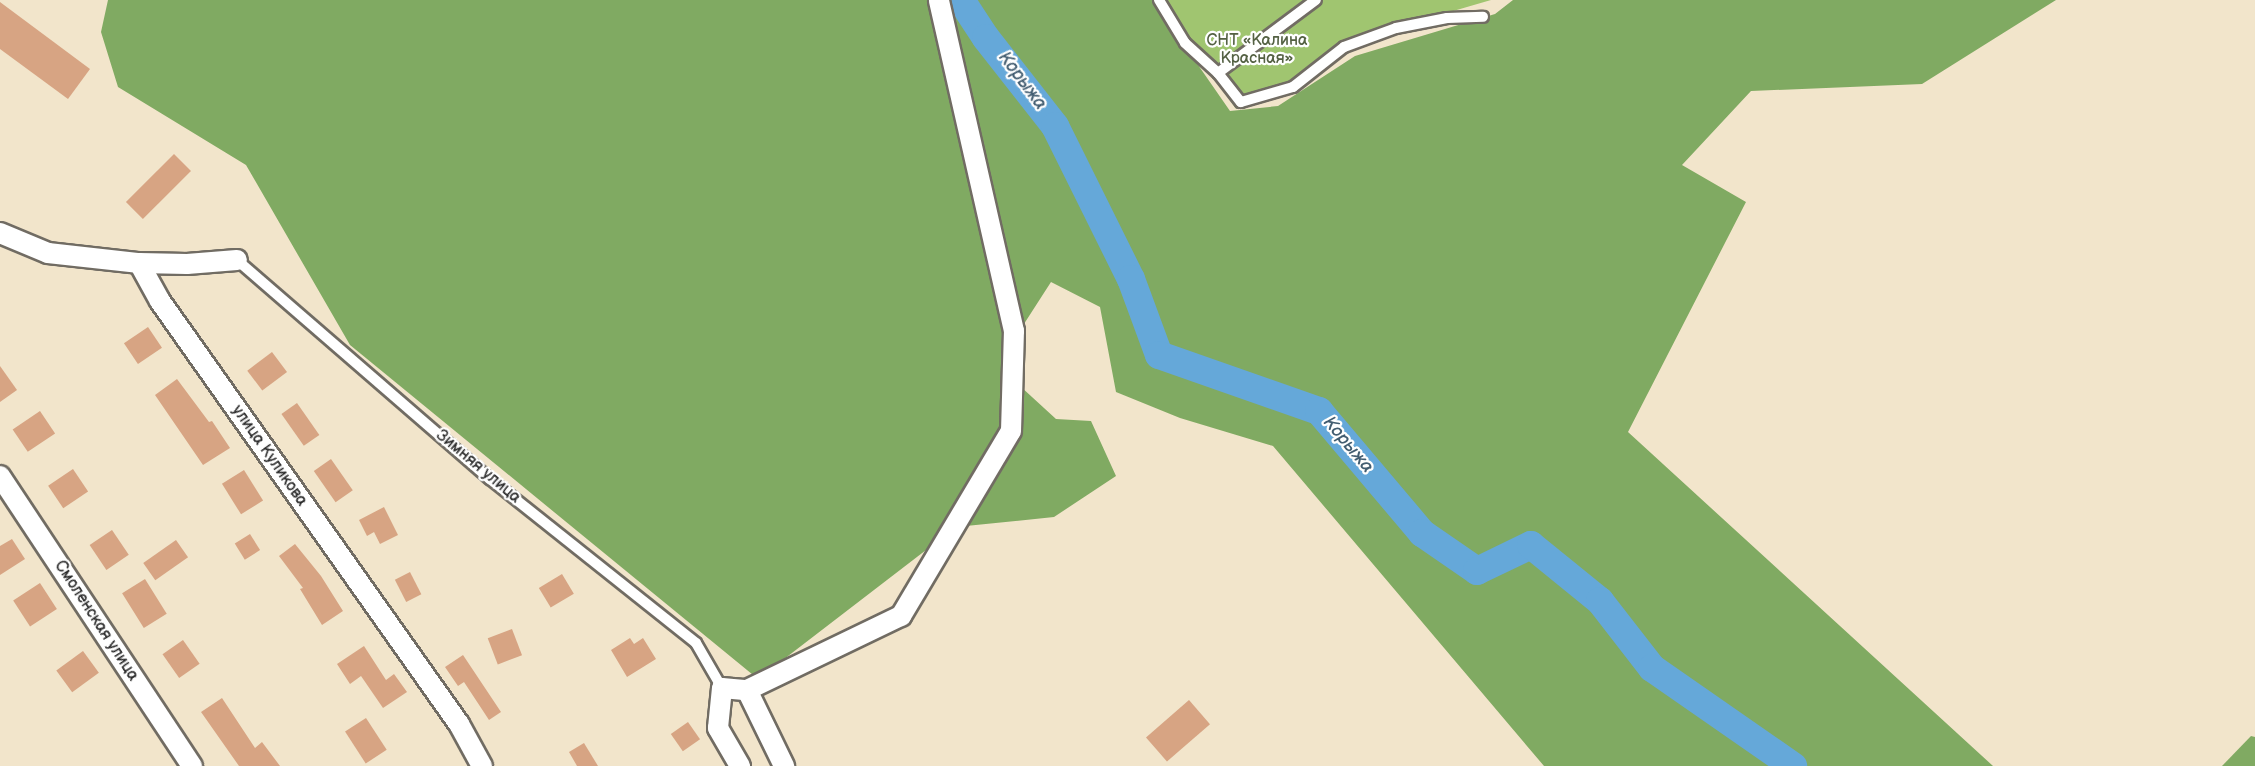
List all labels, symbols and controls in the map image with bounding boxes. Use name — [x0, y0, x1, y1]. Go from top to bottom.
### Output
park label: СНТ «Калина Красная» — [1206, 31, 1308, 69]
water label: Корыжа — [993, 48, 1051, 114]
street label: улица Куликова — [227, 402, 311, 510]
water label: Корыжа — [1318, 412, 1378, 478]
street label: Зимняя улица — [432, 426, 524, 508]
street label: Смоленская улица — [50, 557, 142, 685]

